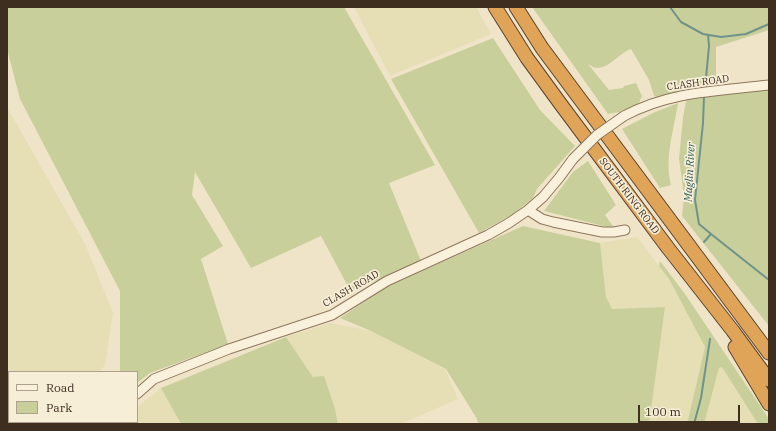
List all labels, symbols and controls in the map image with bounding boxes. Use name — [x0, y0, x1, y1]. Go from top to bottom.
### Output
street label: CLASH ROAD — [666, 73, 730, 93]
water label: Maglin River — [682, 142, 698, 202]
street label: SOUTH RING ROAD — [597, 156, 661, 236]
street label: CLASH ROAD — [321, 268, 381, 310]
legend — [8, 371, 138, 423]
text: Road — [46, 380, 75, 395]
scale bar — [640, 397, 742, 423]
text: Park — [46, 400, 72, 415]
text: 100 m — [645, 404, 681, 419]

